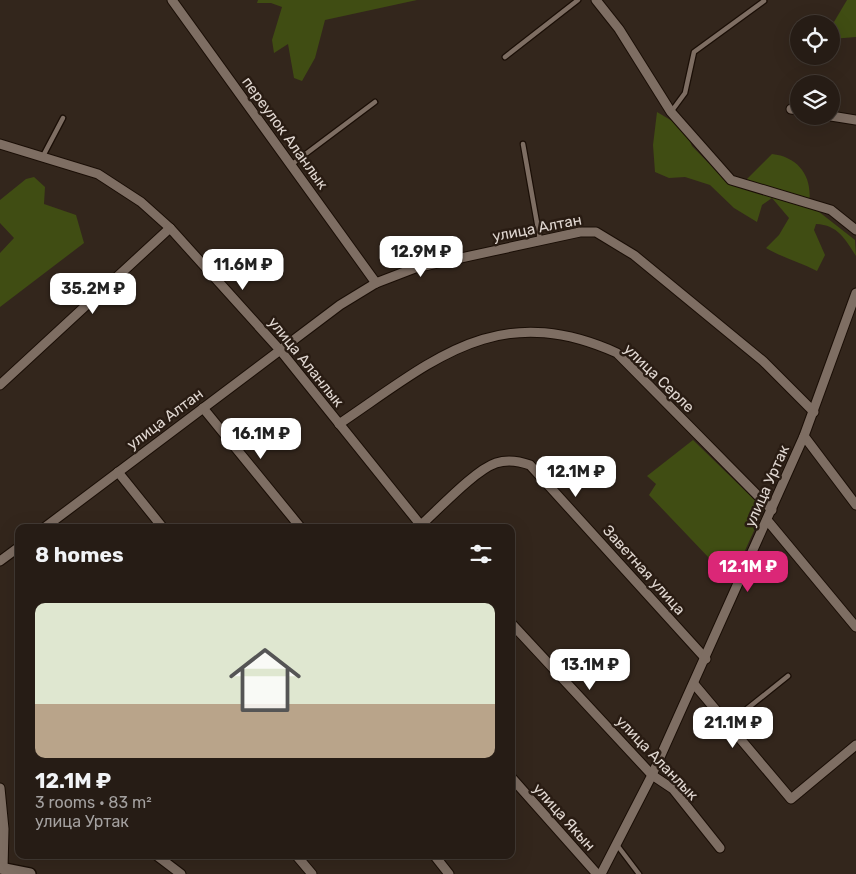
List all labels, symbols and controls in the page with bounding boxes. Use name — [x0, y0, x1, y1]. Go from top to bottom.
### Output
map controls — [790, 15, 840, 125]
button: locate — [790, 15, 840, 65]
street label: переулок Аланлык — [238, 73, 332, 193]
button: layers — [790, 75, 840, 125]
street label: улица Алтан — [491, 211, 583, 245]
pin: 12.9M ₽ — [375, 236, 467, 278]
text: 12.9M ₽ — [391, 242, 451, 261]
pin: 11.6M ₽ — [197, 248, 289, 291]
text: 11.6M ₽ — [214, 255, 272, 274]
pin: 35.2M ₽ — [47, 272, 139, 315]
text: 35.2M ₽ — [61, 279, 125, 298]
street label: улица Аланлык — [264, 313, 348, 411]
street label: улица Серле — [620, 340, 698, 416]
street label: улица Алтан — [123, 385, 207, 453]
pin: 16.1M ₽ — [215, 418, 307, 460]
text: 16.1M ₽ — [232, 424, 290, 443]
street label: улица Уртак — [741, 442, 793, 530]
pin: 12.1M ₽ — [530, 456, 622, 498]
text: 12.1M ₽ — [547, 462, 605, 481]
street label: Заветная улица — [599, 521, 689, 619]
icon: filters — [467, 540, 495, 568]
text: 8 homes — [35, 542, 124, 567]
pin: 12.1M ₽ — [702, 550, 794, 593]
text: 12.1M ₽ — [719, 557, 777, 576]
icon: home — [220, 635, 310, 725]
pin: 13.1M ₽ — [544, 648, 636, 691]
text: 13.1M ₽ — [561, 655, 619, 674]
pin: 21.1M ₽ — [687, 706, 779, 749]
street label: улица Аланлык — [612, 712, 702, 804]
text: 21.1M ₽ — [704, 713, 762, 732]
text: 12.1M ₽ — [35, 768, 111, 793]
street label: улица Якын — [529, 780, 599, 854]
text: 3 rooms · 83 m² — [35, 793, 152, 812]
text: улица Уртак — [35, 812, 129, 831]

